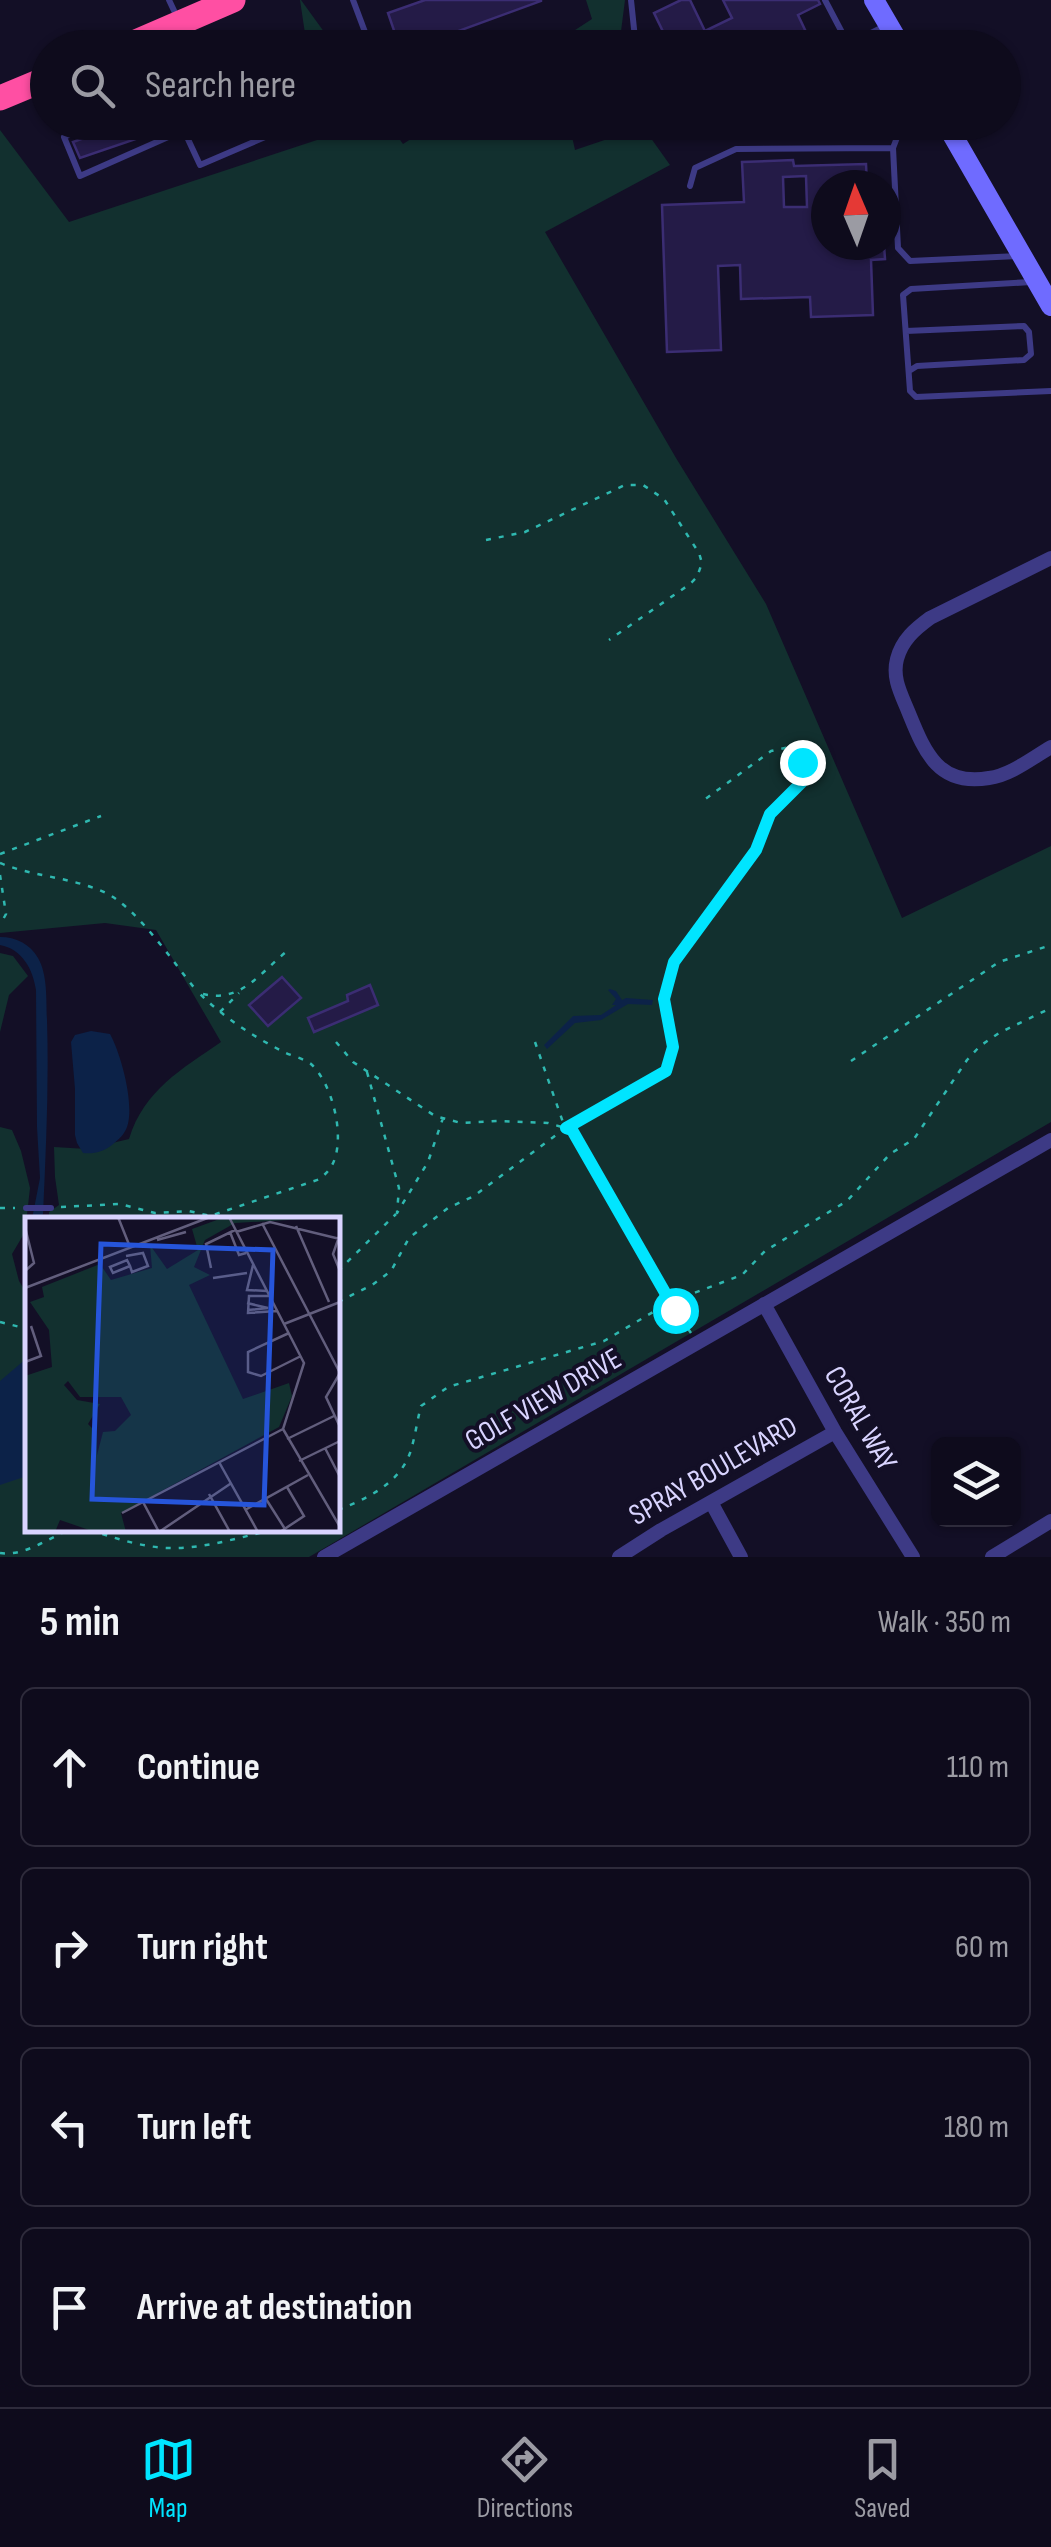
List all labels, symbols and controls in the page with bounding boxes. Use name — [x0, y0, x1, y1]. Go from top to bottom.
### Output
search box — [30, 30, 1021, 140]
icon: search — [65, 58, 120, 113]
text: Search here — [145, 63, 296, 108]
north arrow — [811, 170, 901, 260]
route end — [780, 740, 826, 786]
inset map — [25, 1217, 340, 1532]
route start — [653, 1288, 699, 1334]
street label: GOLF VIEW DRIVE — [459, 1341, 628, 1459]
street label: CORAL WAY — [816, 1360, 905, 1477]
street label: SPRAY BOULEVARD — [623, 1408, 804, 1534]
map controls — [931, 1437, 1021, 1527]
button: layers — [931, 1437, 1021, 1527]
text: 5 min — [40, 1597, 120, 1648]
text: Walk · 350 m — [878, 1603, 1011, 1642]
icon: ahead — [42, 1740, 97, 1795]
text: Continue — [137, 1745, 260, 1790]
text: 110 m — [947, 1748, 1009, 1787]
icon: right — [42, 1920, 97, 1975]
text: Turn right — [137, 1925, 268, 1970]
text: 60 m — [955, 1928, 1009, 1967]
icon: left — [42, 2100, 97, 2155]
text: Turn left — [137, 2105, 251, 2150]
text: 180 m — [944, 2108, 1009, 2147]
icon: arrive — [42, 2280, 97, 2335]
text: Arrive at destination — [137, 2285, 412, 2330]
tab: Map — [141, 2432, 196, 2525]
tab: Directions — [477, 2432, 573, 2525]
tab: Saved — [854, 2432, 910, 2525]

